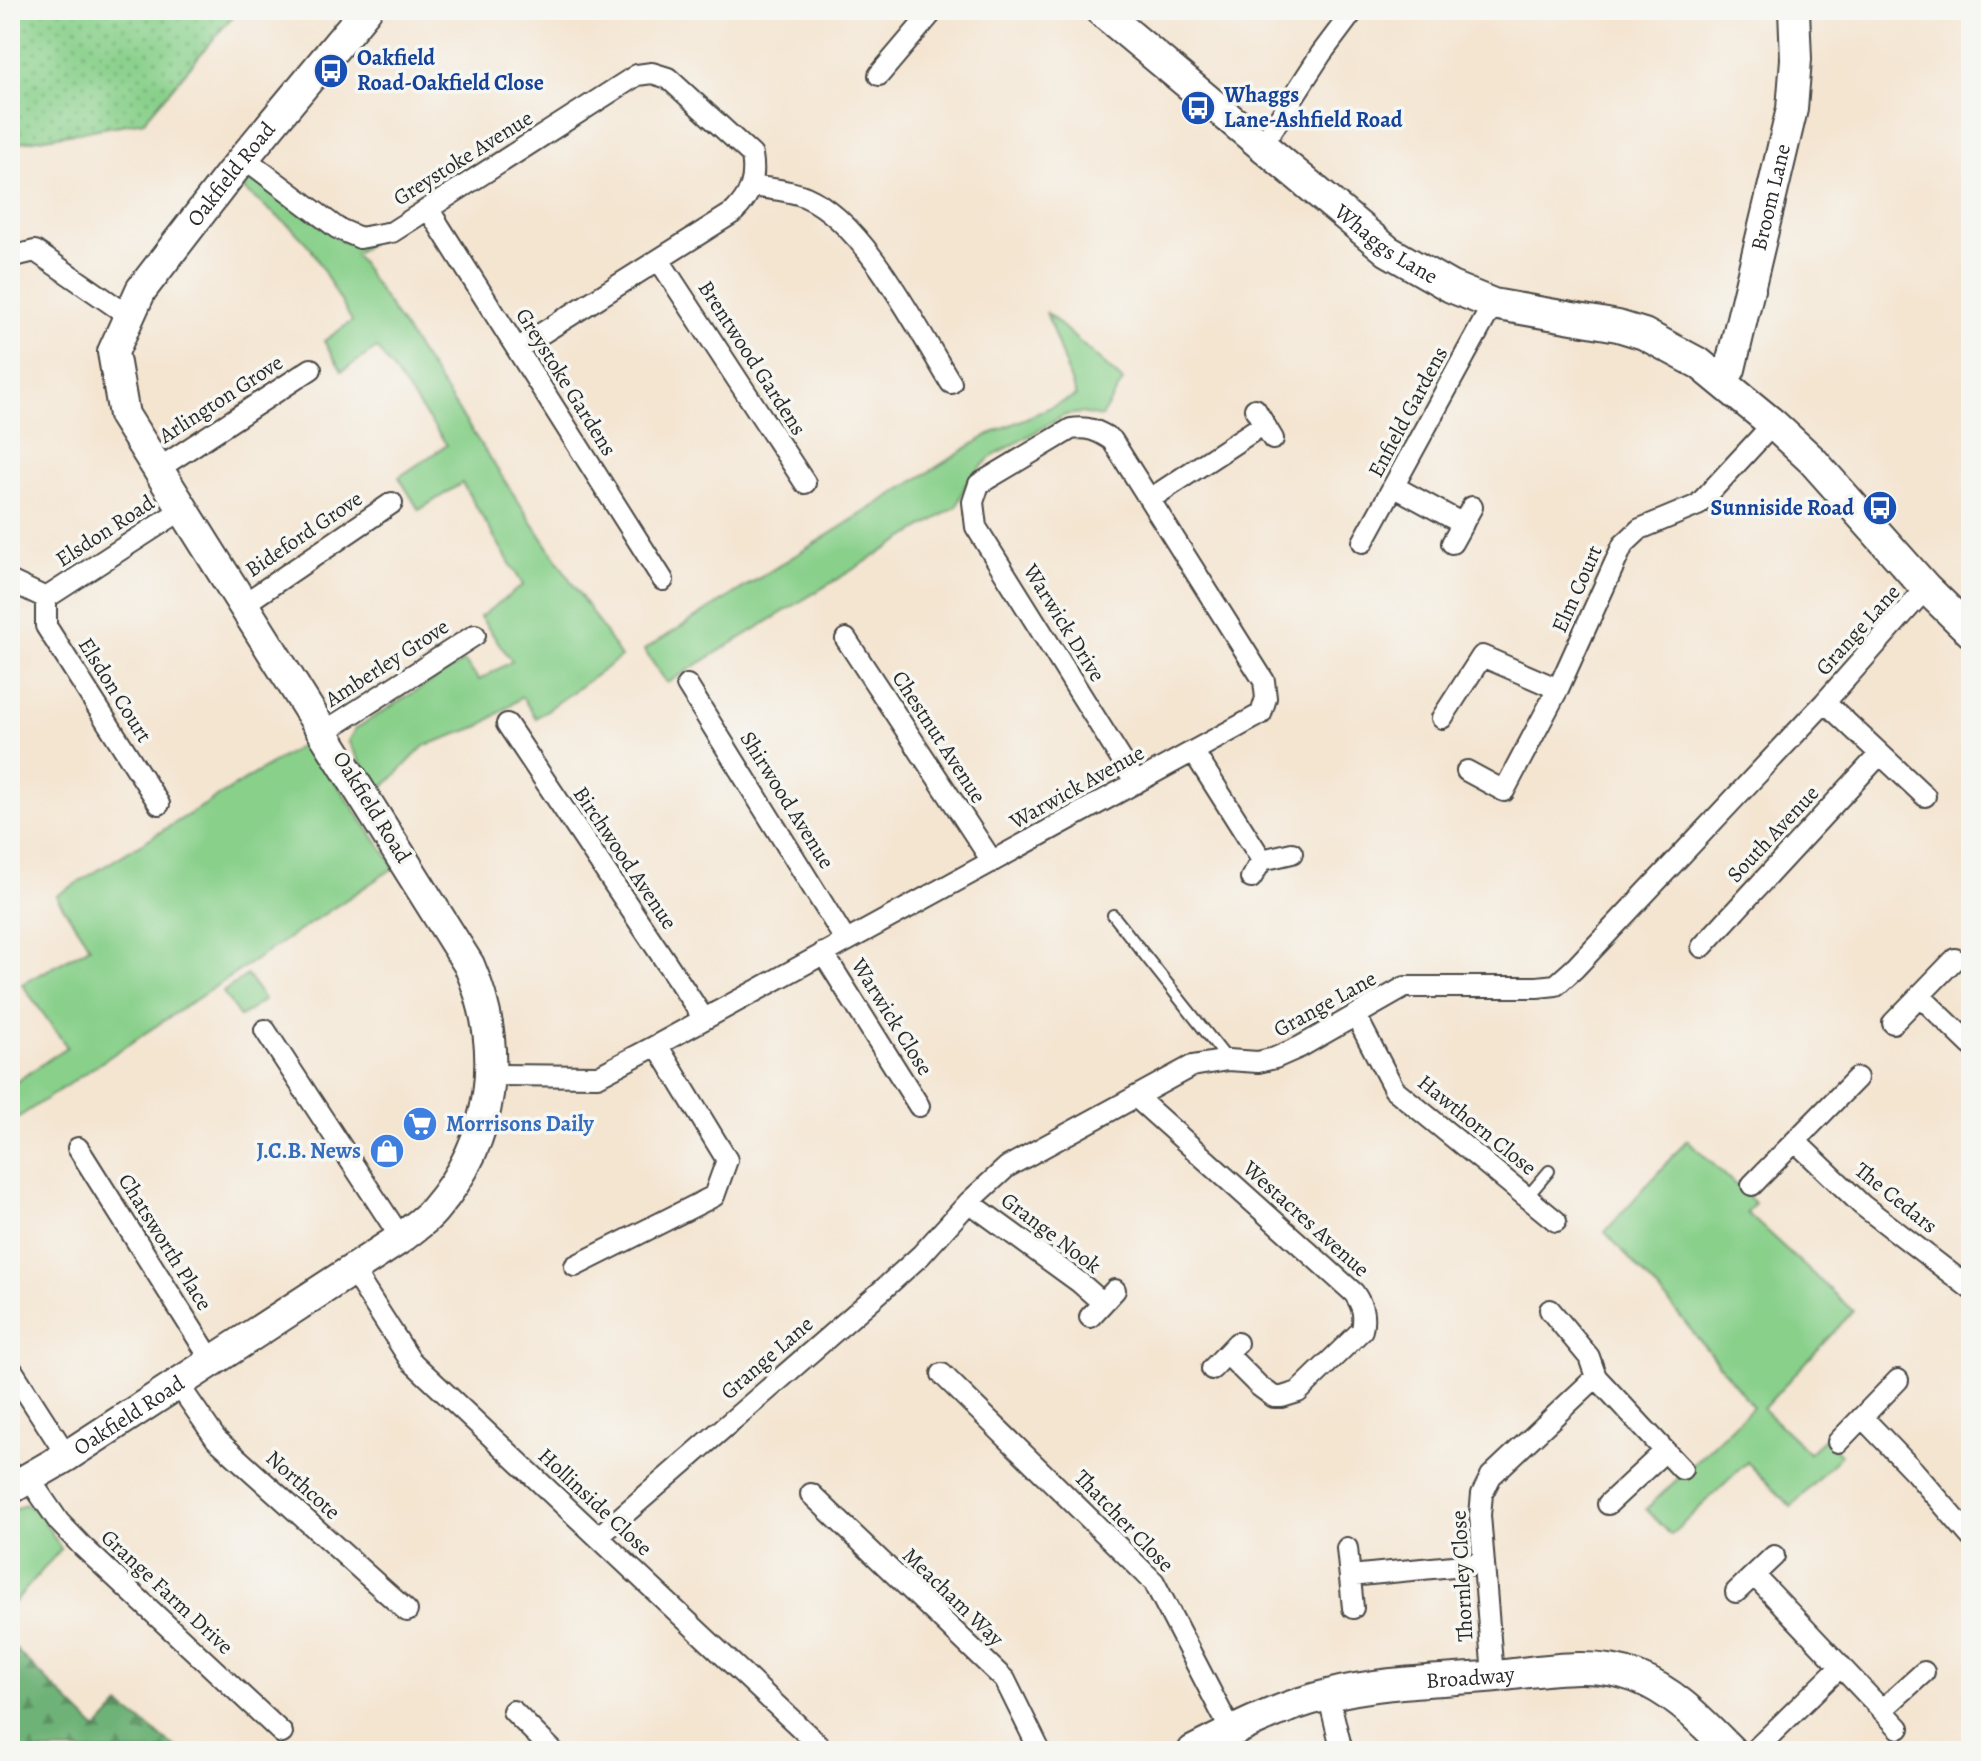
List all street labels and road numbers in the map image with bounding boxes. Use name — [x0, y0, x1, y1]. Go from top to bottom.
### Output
street label: Greystoke Avenue — [387, 103, 539, 213]
street label: Oakfield Road — [180, 115, 283, 233]
street label: Broom Lane — [1744, 141, 1798, 254]
street label: Whaggs Lane — [1327, 196, 1443, 291]
street label: Brentwood Gardens — [691, 275, 813, 441]
street label: Greystoke Gardens — [508, 302, 624, 462]
street label: Enfield Gardens — [1361, 341, 1455, 483]
street label: Arlington Grove — [152, 348, 289, 451]
street label: Bideford Grove — [240, 484, 368, 584]
street label: Elsdon Road — [50, 488, 160, 574]
street label: Elm Court — [1544, 540, 1610, 638]
street label: Warwick Drive — [1015, 558, 1112, 688]
street label: Grange Lane — [1809, 578, 1907, 682]
street label: Amberley Grove — [318, 612, 455, 715]
street label: Elsdon Court — [71, 632, 159, 748]
street label: Chestnut Avenue — [885, 665, 993, 809]
street label: Shirwood Avenue — [733, 726, 841, 874]
street label: Warwick Avenue — [1003, 738, 1150, 837]
street label: Oakfield Road — [326, 745, 418, 869]
street label: South Avenue — [1720, 779, 1826, 889]
street label: Birchwood Avenue — [566, 780, 684, 936]
street label: Warwick Close — [844, 952, 940, 1081]
street label: Grange Lane — [1268, 963, 1382, 1045]
street label: Hawthorn Close — [1411, 1068, 1543, 1182]
street label: Westacres Avenue — [1235, 1153, 1376, 1284]
street label: The Cedars — [1848, 1155, 1944, 1241]
street label: Chatsworth Place — [111, 1168, 219, 1316]
street label: Grange Nook — [995, 1185, 1107, 1281]
street label: Grange Lane — [714, 1310, 820, 1406]
street label: Oakfield Road — [68, 1368, 190, 1463]
street label: Hollinside Close — [531, 1441, 659, 1563]
street label: Northcote — [259, 1443, 347, 1527]
street label: Thatcher Close — [1067, 1463, 1181, 1579]
street label: Thornley Close — [1444, 1510, 1480, 1642]
street label: Grange Farm Drive — [94, 1523, 240, 1661]
street label: Meacham Way — [896, 1541, 1011, 1653]
street label: Broadway — [1425, 1659, 1516, 1696]

